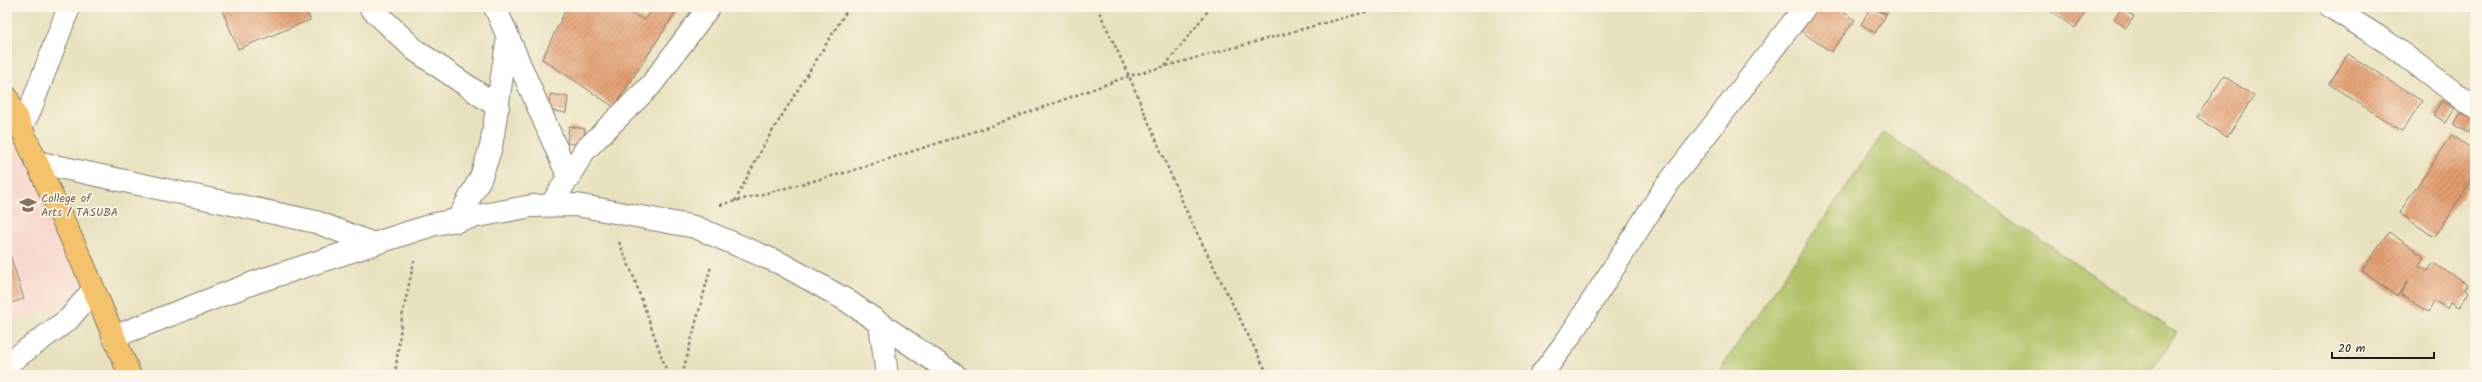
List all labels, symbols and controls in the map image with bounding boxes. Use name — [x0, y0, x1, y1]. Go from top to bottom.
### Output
place label: College of Arts / TASUBA — [41, 189, 118, 222]
school or university icon: College of Arts / TASUBA — [18, 195, 38, 215]
scale bar — [2332, 334, 2434, 360]
text: 20 m — [2338, 339, 2366, 358]

